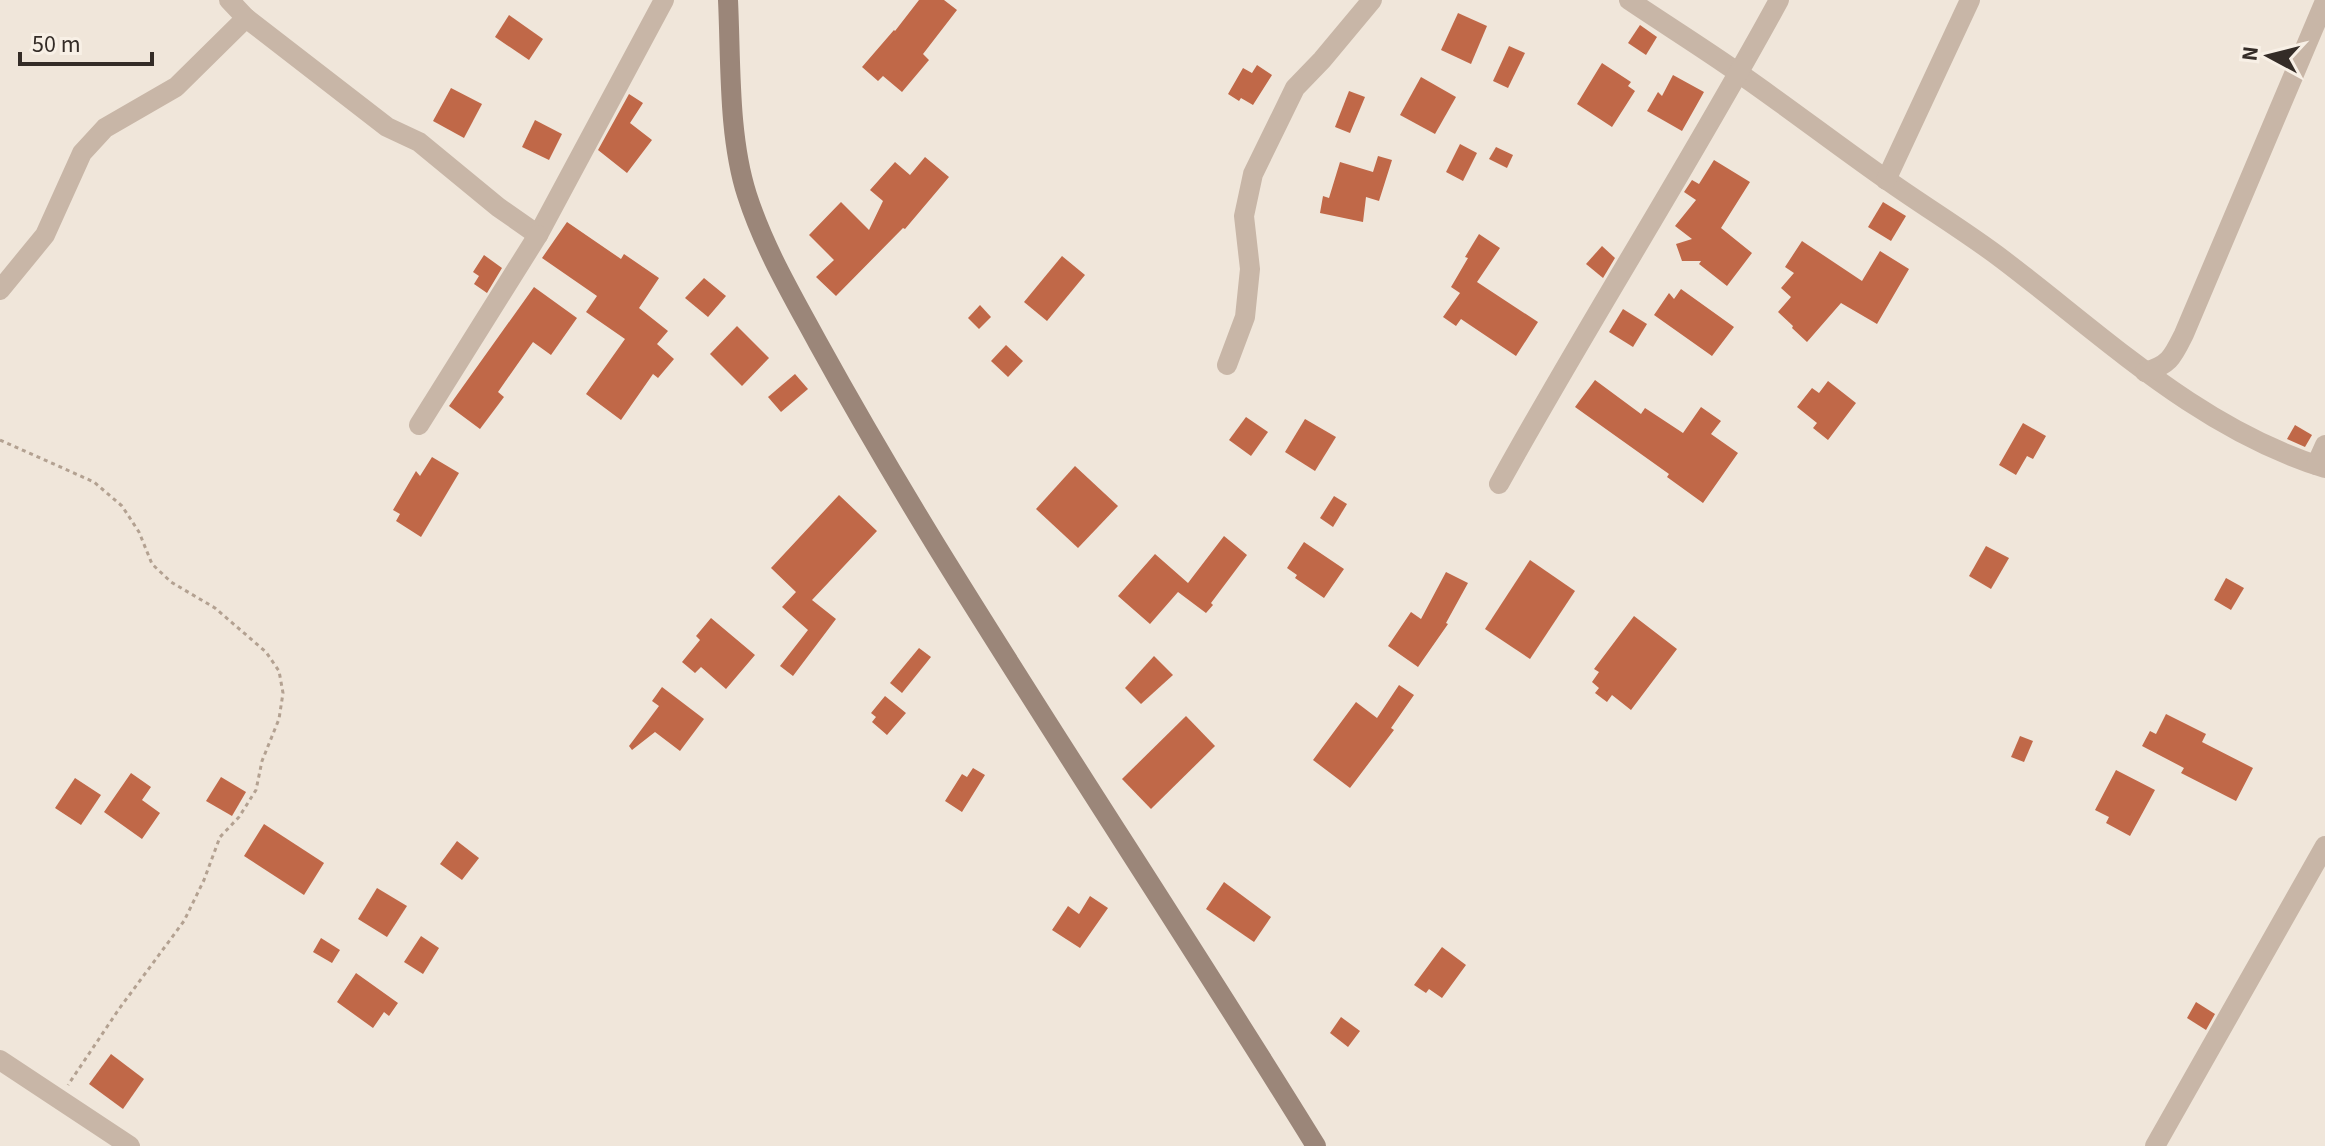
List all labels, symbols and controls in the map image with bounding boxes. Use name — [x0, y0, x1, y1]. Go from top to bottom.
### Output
scale bar — [20, 16, 152, 66]
north arrow — [2229, 16, 2309, 96]
text: 50 m — [32, 27, 81, 62]
text: N — [2233, 44, 2267, 63]

